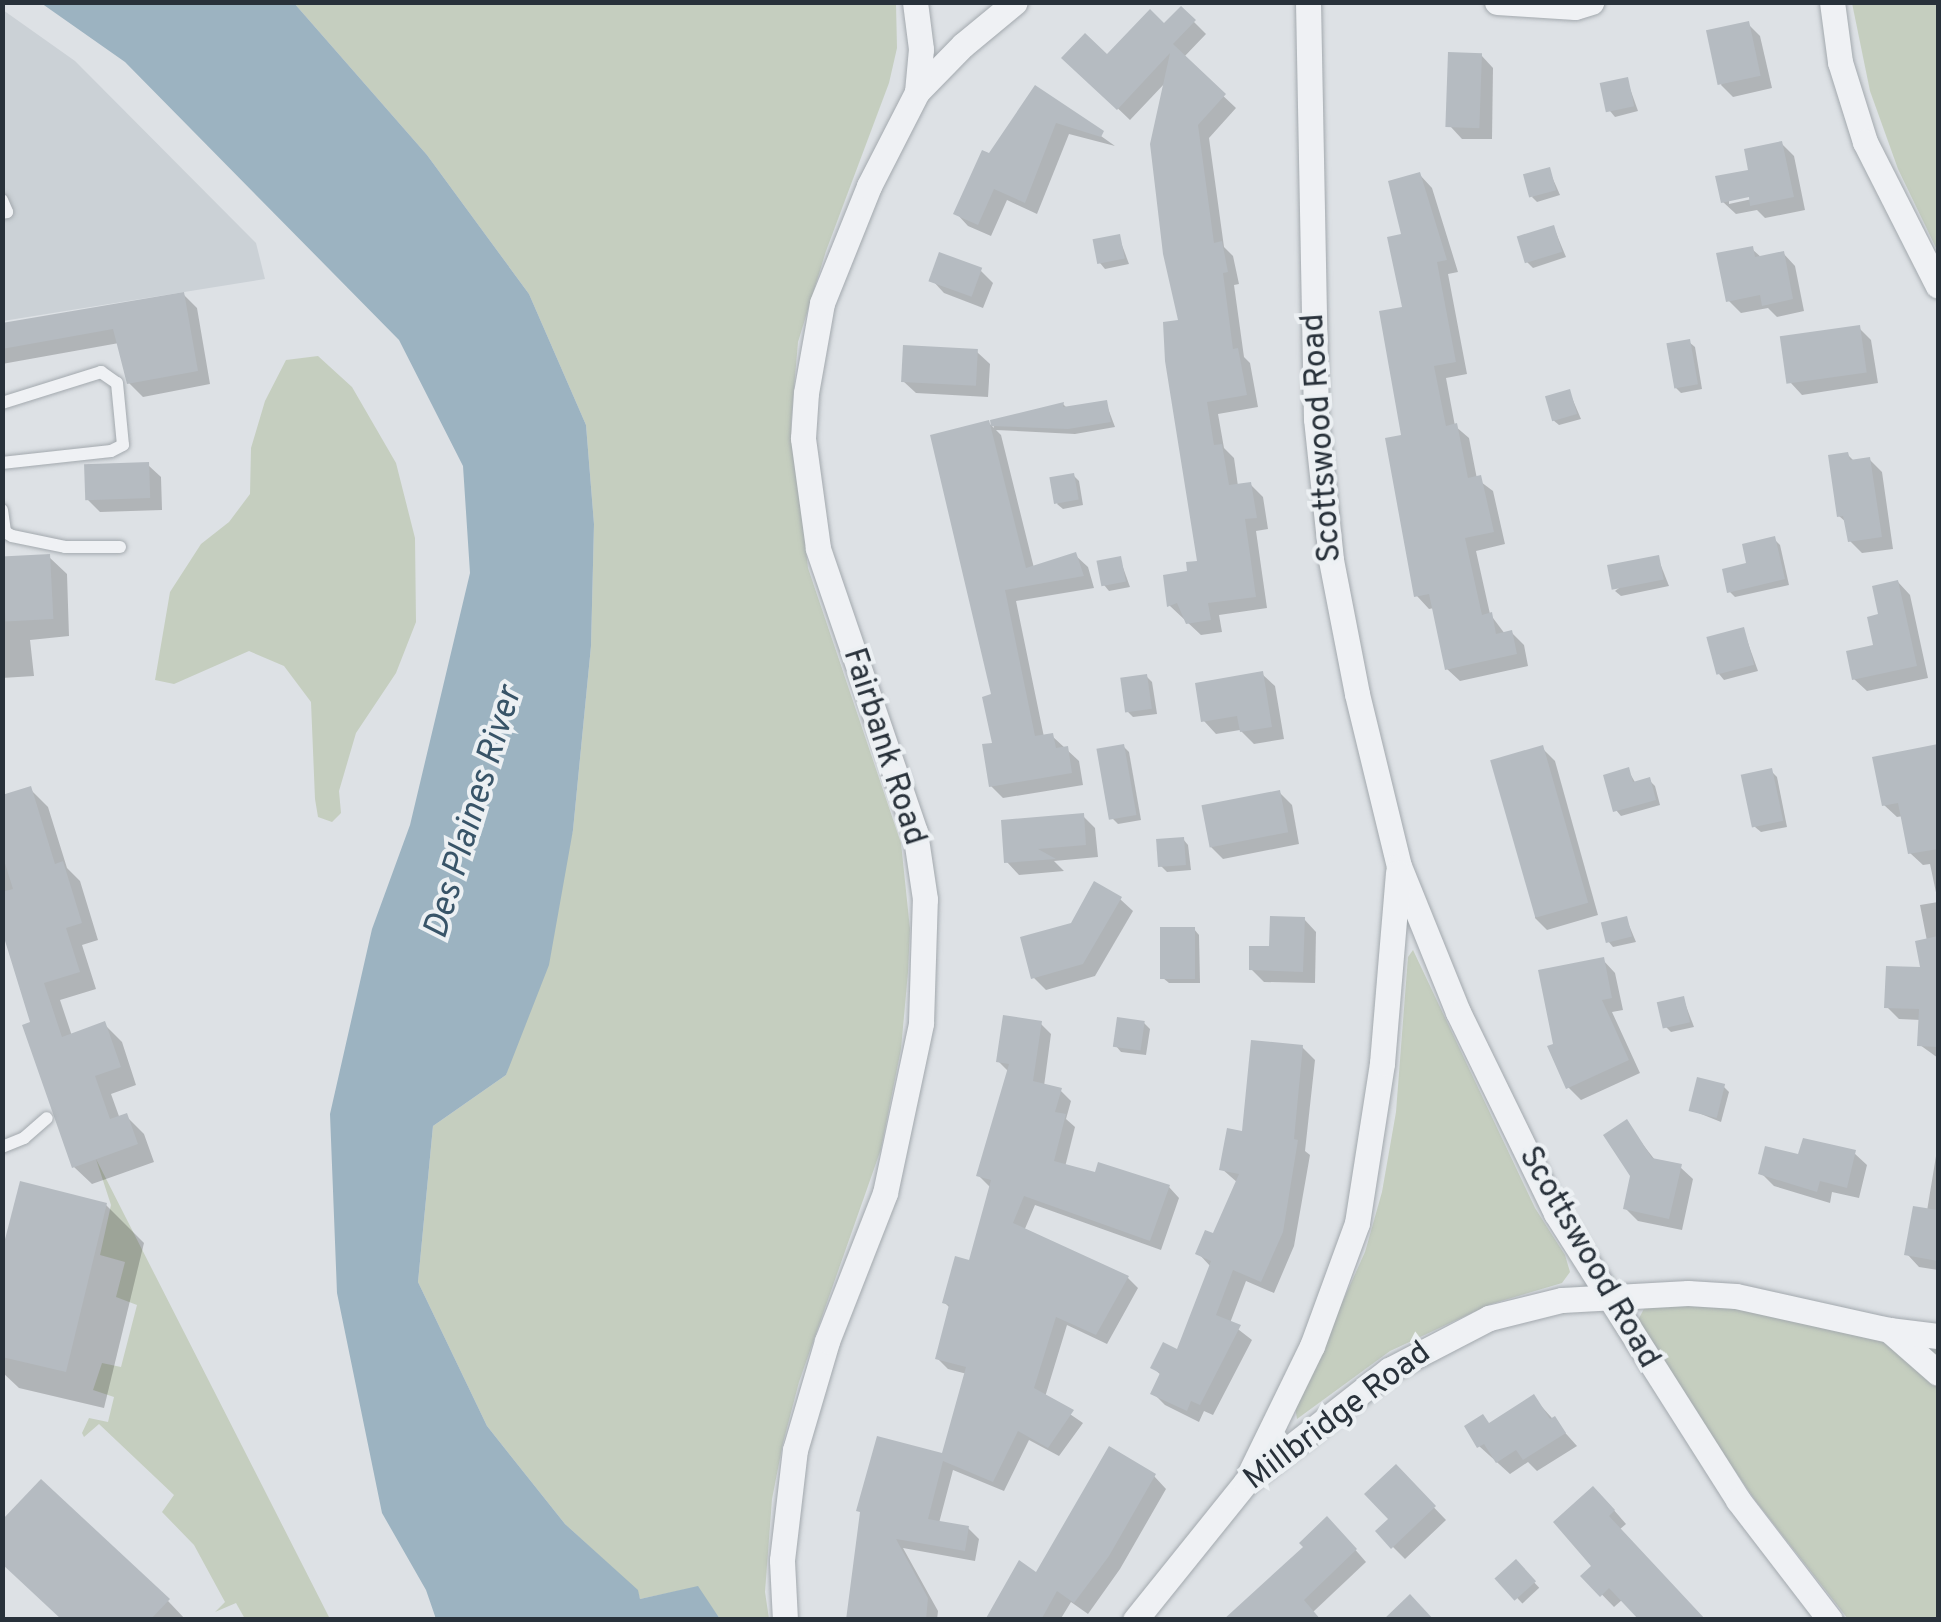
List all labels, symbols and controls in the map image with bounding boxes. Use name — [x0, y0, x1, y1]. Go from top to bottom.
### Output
street label: Scottswood Road — [1295, 312, 1351, 564]
street label: Fairbank Road — [833, 644, 933, 850]
water label: Des Plaines River — [416, 682, 532, 944]
street label: Scottswood Road — [1509, 1140, 1667, 1376]
street label: Millbridge Road — [1237, 1334, 1439, 1500]

